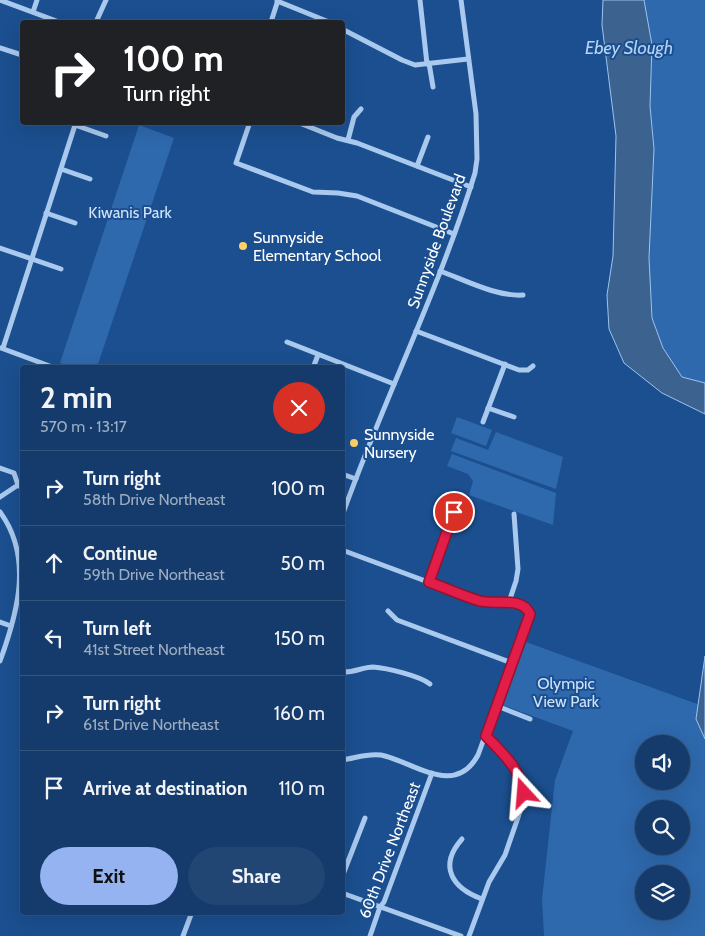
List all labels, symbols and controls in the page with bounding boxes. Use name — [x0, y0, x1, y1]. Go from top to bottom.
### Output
text: 100 m — [123, 37, 224, 80]
water label: Ebey Slough — [585, 37, 673, 59]
icon: right — [40, 40, 105, 105]
text: Turn right — [123, 80, 210, 107]
street label: Sunnyside Boulevard — [403, 171, 470, 311]
park label: Kiwanis Park — [88, 203, 173, 222]
place label: Sunnyside Elementary School — [253, 228, 381, 265]
marker: Sunnyside Elementary School — [237, 240, 249, 252]
text: 2 min — [40, 379, 112, 416]
button: close — [273, 382, 325, 434]
text: 570 m · 13:17 — [40, 417, 127, 436]
place label: Sunnyside Nursery — [364, 425, 434, 462]
marker: Sunnyside Nursery — [348, 437, 360, 449]
text: Turn right — [83, 467, 161, 490]
icon: right — [40, 474, 68, 502]
text: 100 m — [271, 477, 325, 500]
text: 58th Drive Northeast — [83, 490, 225, 509]
pin — [433, 491, 475, 533]
icon: arrive — [440, 498, 468, 526]
text: Continue — [83, 542, 157, 565]
icon: ahead — [40, 549, 68, 577]
text: 50 m — [281, 552, 325, 575]
text: 59th Drive Northeast — [83, 565, 225, 584]
text: Turn left — [83, 617, 151, 640]
icon: left — [40, 624, 68, 652]
text: 150 m — [274, 627, 325, 650]
text: 41st Street Northeast — [83, 640, 225, 659]
park label: Olympic View Park — [533, 674, 600, 711]
text: Turn right — [83, 692, 161, 715]
icon: right — [40, 699, 68, 727]
text: 160 m — [274, 702, 325, 725]
text: 61st Drive Northeast — [83, 715, 219, 734]
map controls — [635, 735, 690, 920]
button: sound — [635, 735, 690, 790]
position arrow — [497, 766, 549, 818]
icon: arrive — [40, 774, 68, 802]
text: Arrive at destination — [83, 777, 247, 800]
text: 110 m — [278, 777, 325, 800]
street label: 60th Drive Northeast — [355, 779, 424, 921]
button: search — [635, 800, 690, 855]
button: Exit — [40, 847, 178, 905]
button: Share — [188, 847, 325, 905]
button: layers — [635, 865, 690, 920]

